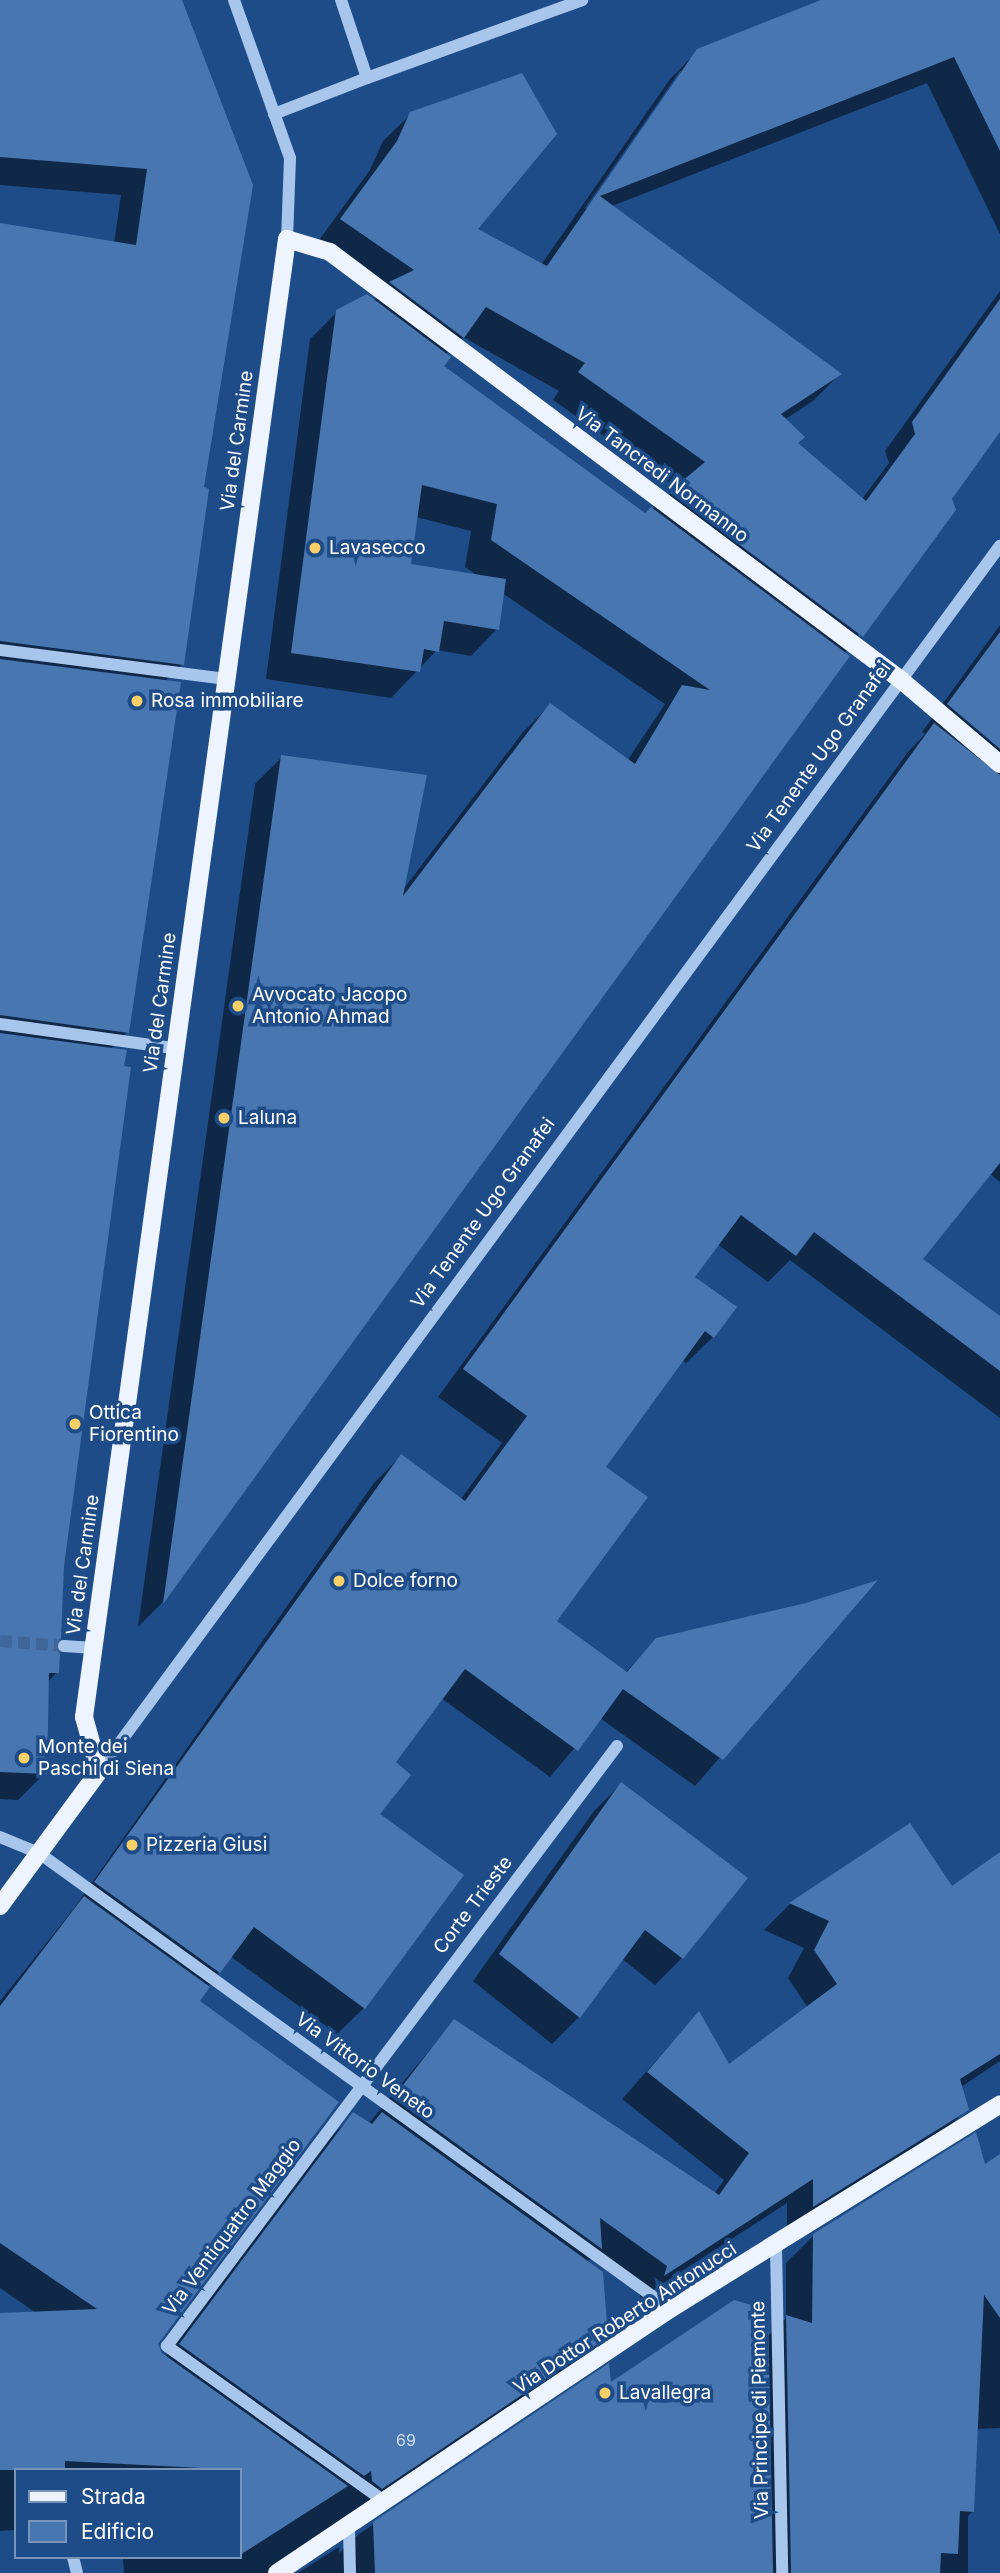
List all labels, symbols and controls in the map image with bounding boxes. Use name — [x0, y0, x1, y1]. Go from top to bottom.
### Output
street label: Via del Carmine — [216, 369, 258, 513]
street label: Via Tancredi Normanno — [571, 402, 753, 548]
place label: Lavasecco — [329, 537, 426, 559]
marker: Lavasecco — [307, 540, 323, 556]
street label: Via Tenente Ugo Granafei — [742, 657, 896, 857]
place label: Rosa immobiliare — [151, 690, 304, 712]
marker: Rosa immobiliare — [129, 693, 145, 709]
street label: Via del Carmine — [139, 931, 181, 1075]
place label: Avvocato Jacopo Antonio Ahmad — [252, 984, 407, 1028]
marker: Avvocato Jacopo Antonio Ahmad — [230, 998, 246, 1014]
place label: Laluna — [238, 1107, 297, 1129]
marker: Laluna — [216, 1110, 232, 1126]
street label: Via Tenente Ugo Granafei — [406, 1113, 560, 1313]
place label: Ottica Fiorentino — [89, 1402, 179, 1446]
marker: Ottica Fiorentino — [67, 1416, 83, 1432]
street label: Via del Carmine — [62, 1493, 104, 1637]
place label: Dolce forno — [353, 1570, 458, 1592]
marker: Dolce forno — [331, 1573, 347, 1589]
place label: Monte dei Paschi di Siena — [38, 1736, 174, 1780]
marker: Monte dei Paschi di Siena — [16, 1750, 32, 1766]
place label: Pizzeria Giusi — [146, 1834, 267, 1856]
marker: Pizzeria Giusi — [124, 1837, 140, 1853]
street label: Corte Trieste — [429, 1852, 517, 1958]
street label: Via Vittorio Veneto — [291, 2008, 439, 2124]
street label: Via Ventiquattro Maggio — [158, 2134, 306, 2320]
street label: Via Dottor Roberto Antonucci — [509, 2237, 741, 2399]
street label: Via Principe di Piemonte — [747, 2301, 773, 2519]
place label: Lavallegra — [619, 2382, 711, 2404]
marker: Lavallegra — [597, 2385, 613, 2401]
house number: 69 — [396, 2430, 416, 2450]
legend — [14, 2468, 242, 2559]
text: Strada — [81, 2484, 146, 2509]
text: Edificio — [81, 2519, 154, 2544]

